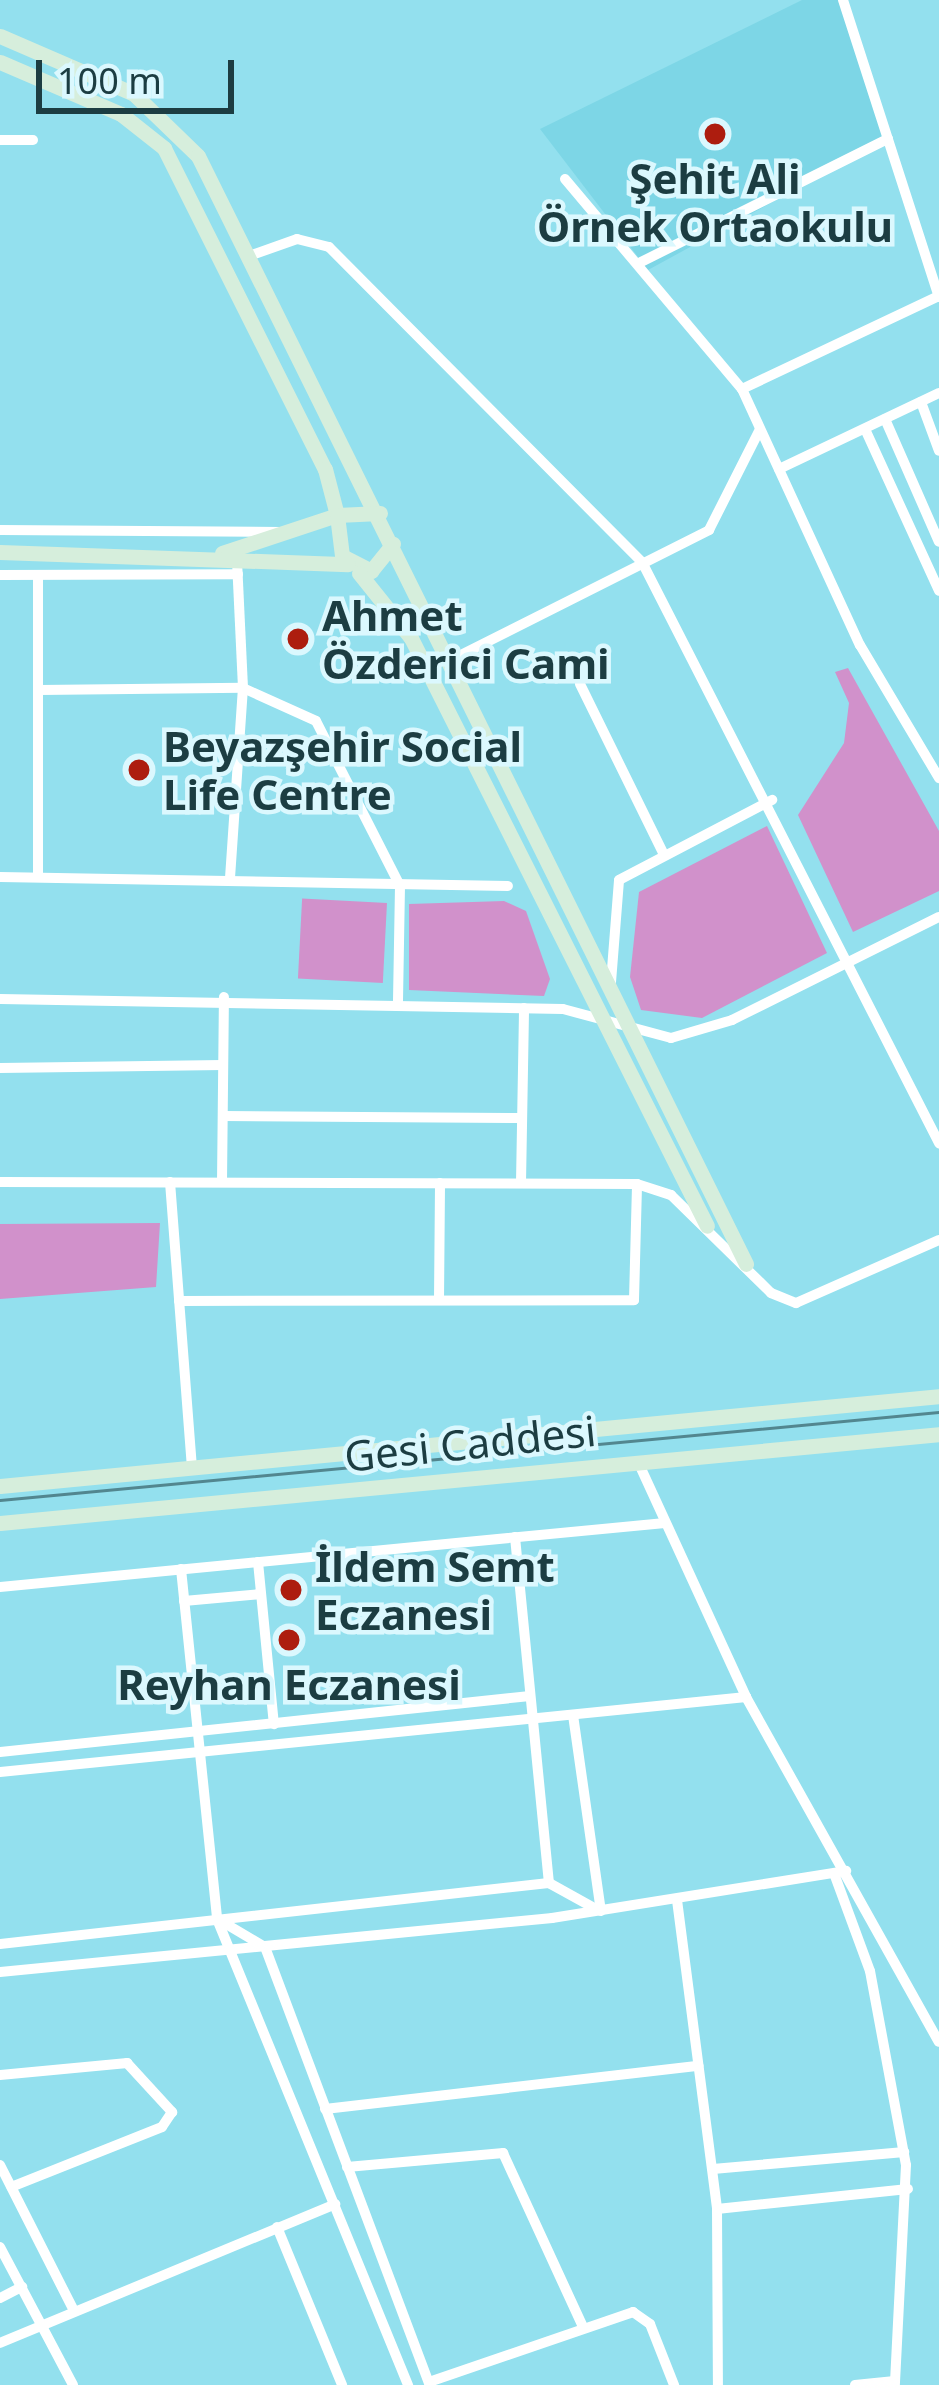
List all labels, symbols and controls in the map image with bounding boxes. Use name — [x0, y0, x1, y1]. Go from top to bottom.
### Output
scale bar — [42, 36, 240, 110]
text: 100 m — [57, 56, 162, 105]
marker: Şehit Ali Örnek Ortaokulu — [702, 121, 728, 147]
place label: Şehit Ali Örnek Ortaokulu — [537, 153, 893, 252]
place label: Ahmet Özderici Cami — [322, 590, 610, 688]
marker: Ahmet Özderici Cami — [285, 626, 311, 652]
place label: Beyazşehir Social Life Centre — [163, 721, 522, 819]
marker: Beyazşehir Social Life Centre — [126, 757, 152, 783]
street label: Gesi Caddesi — [342, 1405, 598, 1481]
place label: İldem Semt Eczanesi — [315, 1541, 555, 1640]
marker: İldem Semt Eczanesi — [278, 1577, 304, 1603]
marker: Reyhan Eczanesi — [276, 1627, 302, 1653]
place label: Reyhan Eczanesi — [117, 1659, 461, 1709]

